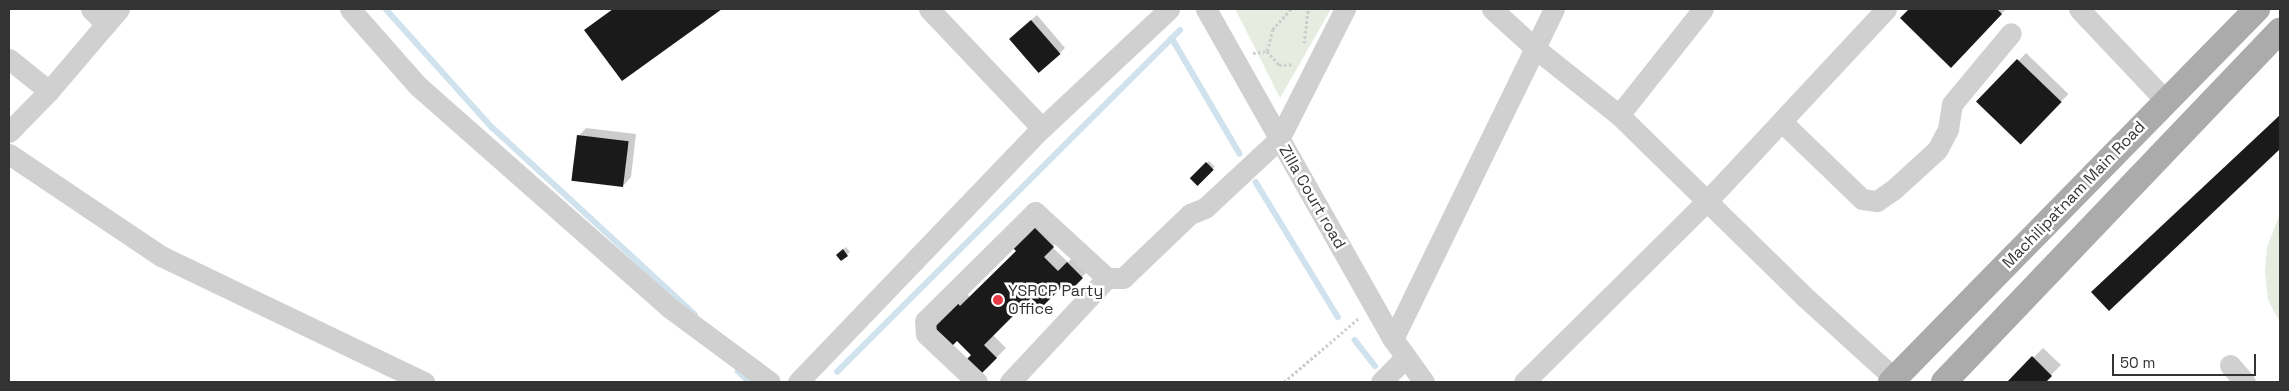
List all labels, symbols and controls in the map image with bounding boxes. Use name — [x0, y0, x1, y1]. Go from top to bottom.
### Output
street label: Machilipatnam Main Road — [1999, 117, 2149, 273]
street label: Zilla Court road — [1275, 142, 1349, 252]
place label: YSRCP Party Office — [1008, 281, 1103, 319]
marker: YSRCP Party Office — [992, 294, 1004, 306]
scale bar — [2114, 344, 2258, 376]
text: 50 m — [2120, 353, 2155, 372]

